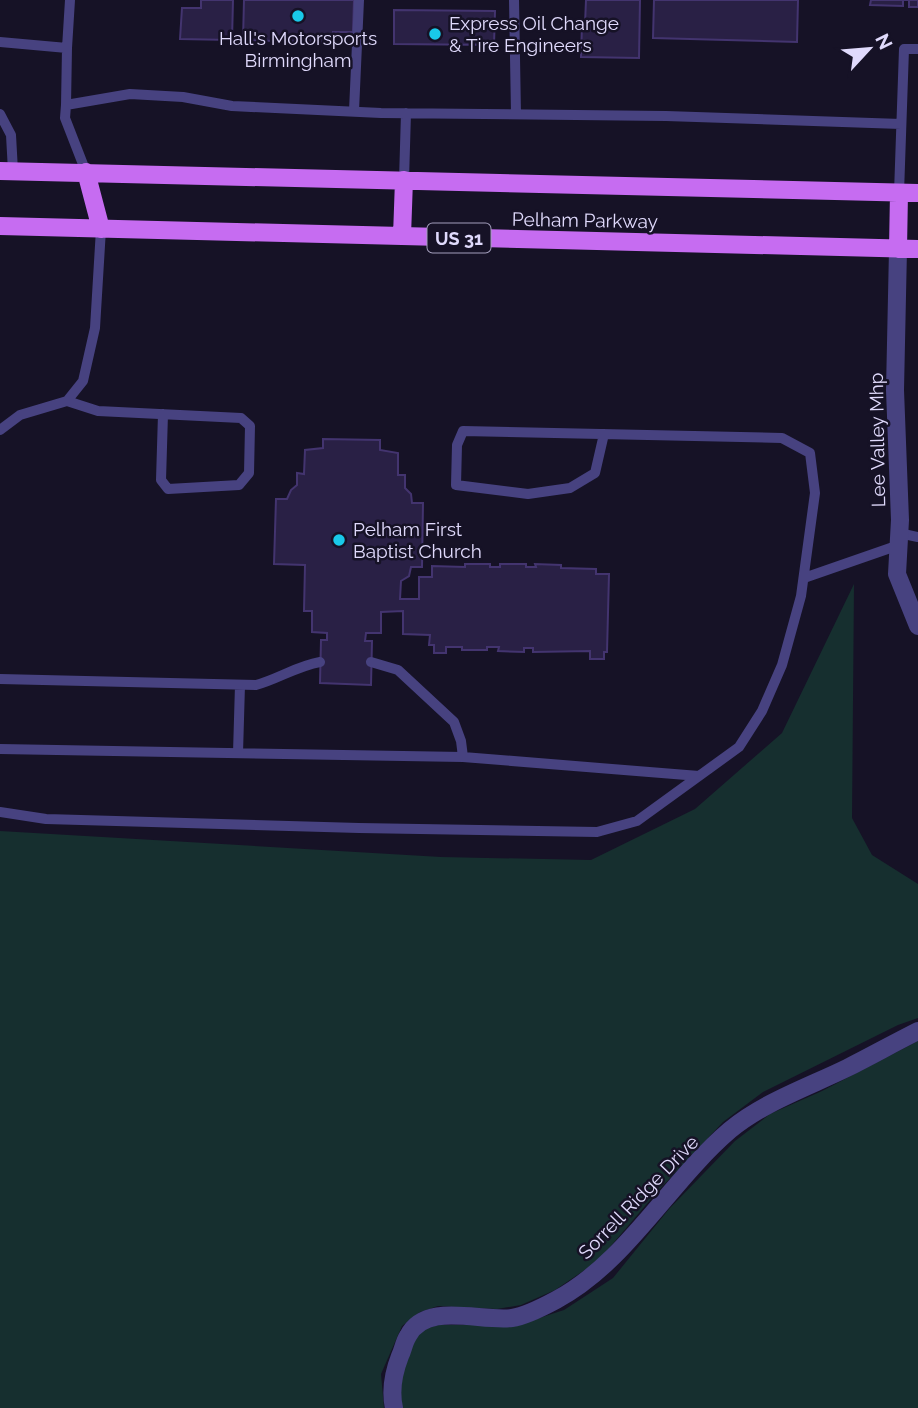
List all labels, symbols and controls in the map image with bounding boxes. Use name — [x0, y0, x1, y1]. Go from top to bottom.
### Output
marker: Hall's Motorsports Birmingham — [290, 8, 306, 24]
place label: Express Oil Change & Tire Engineers — [449, 12, 619, 56]
north arrow — [834, 14, 904, 84]
marker: Express Oil Change & Tire Engineers — [427, 26, 443, 42]
place label: Hall's Motorsports Birmingham — [219, 27, 377, 71]
text: N — [871, 30, 897, 53]
street label: Pelham Parkway — [512, 208, 658, 232]
road number: US 31 — [428, 224, 490, 252]
street label: Lee Valley Mhp — [865, 372, 889, 508]
place label: Pelham First Baptist Church — [353, 518, 482, 562]
marker: Pelham First Baptist Church — [331, 532, 347, 548]
street label: Sorrell Ridge Drive — [573, 1131, 703, 1263]

